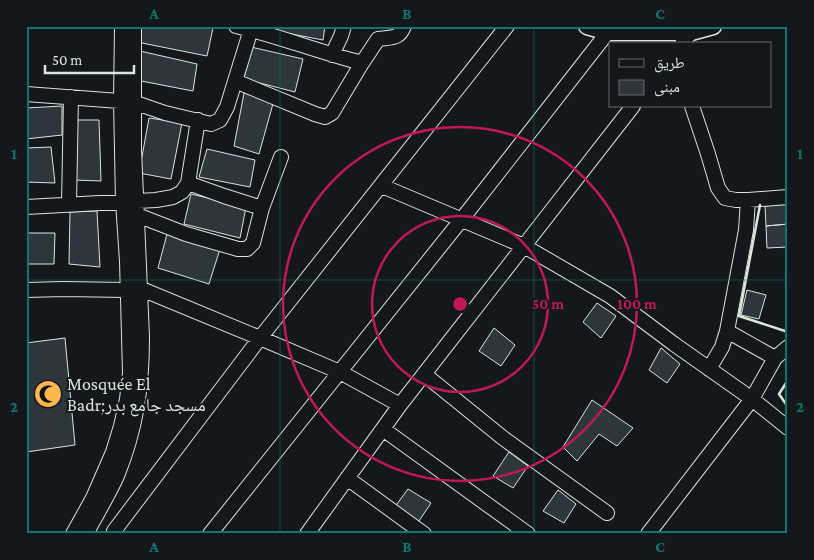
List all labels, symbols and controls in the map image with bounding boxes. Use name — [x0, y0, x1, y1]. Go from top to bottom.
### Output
text: A — [148, 5, 159, 22]
text: B — [402, 5, 412, 22]
text: C — [655, 5, 665, 22]
scale bar — [45, 42, 134, 74]
legend — [609, 42, 772, 108]
text: 50 m — [52, 52, 82, 68]
text: طريق — [654, 55, 685, 73]
text: مبنى — [654, 79, 680, 97]
text: 1 — [11, 145, 17, 162]
text: 1 — [797, 145, 803, 162]
centre of rings — [451, 295, 469, 313]
text: 50 m — [532, 296, 564, 312]
text: 100 m — [617, 296, 657, 312]
place label: Mosquée El Badr;مسجد جامع بدر — [67, 374, 206, 417]
mosque icon: Mosquée El Badr;مسجد جامع بدر — [33, 379, 63, 409]
text: 2 — [10, 398, 18, 415]
text: 2 — [796, 398, 804, 415]
text: A — [148, 538, 159, 555]
text: B — [402, 538, 412, 555]
text: C — [655, 538, 665, 555]

